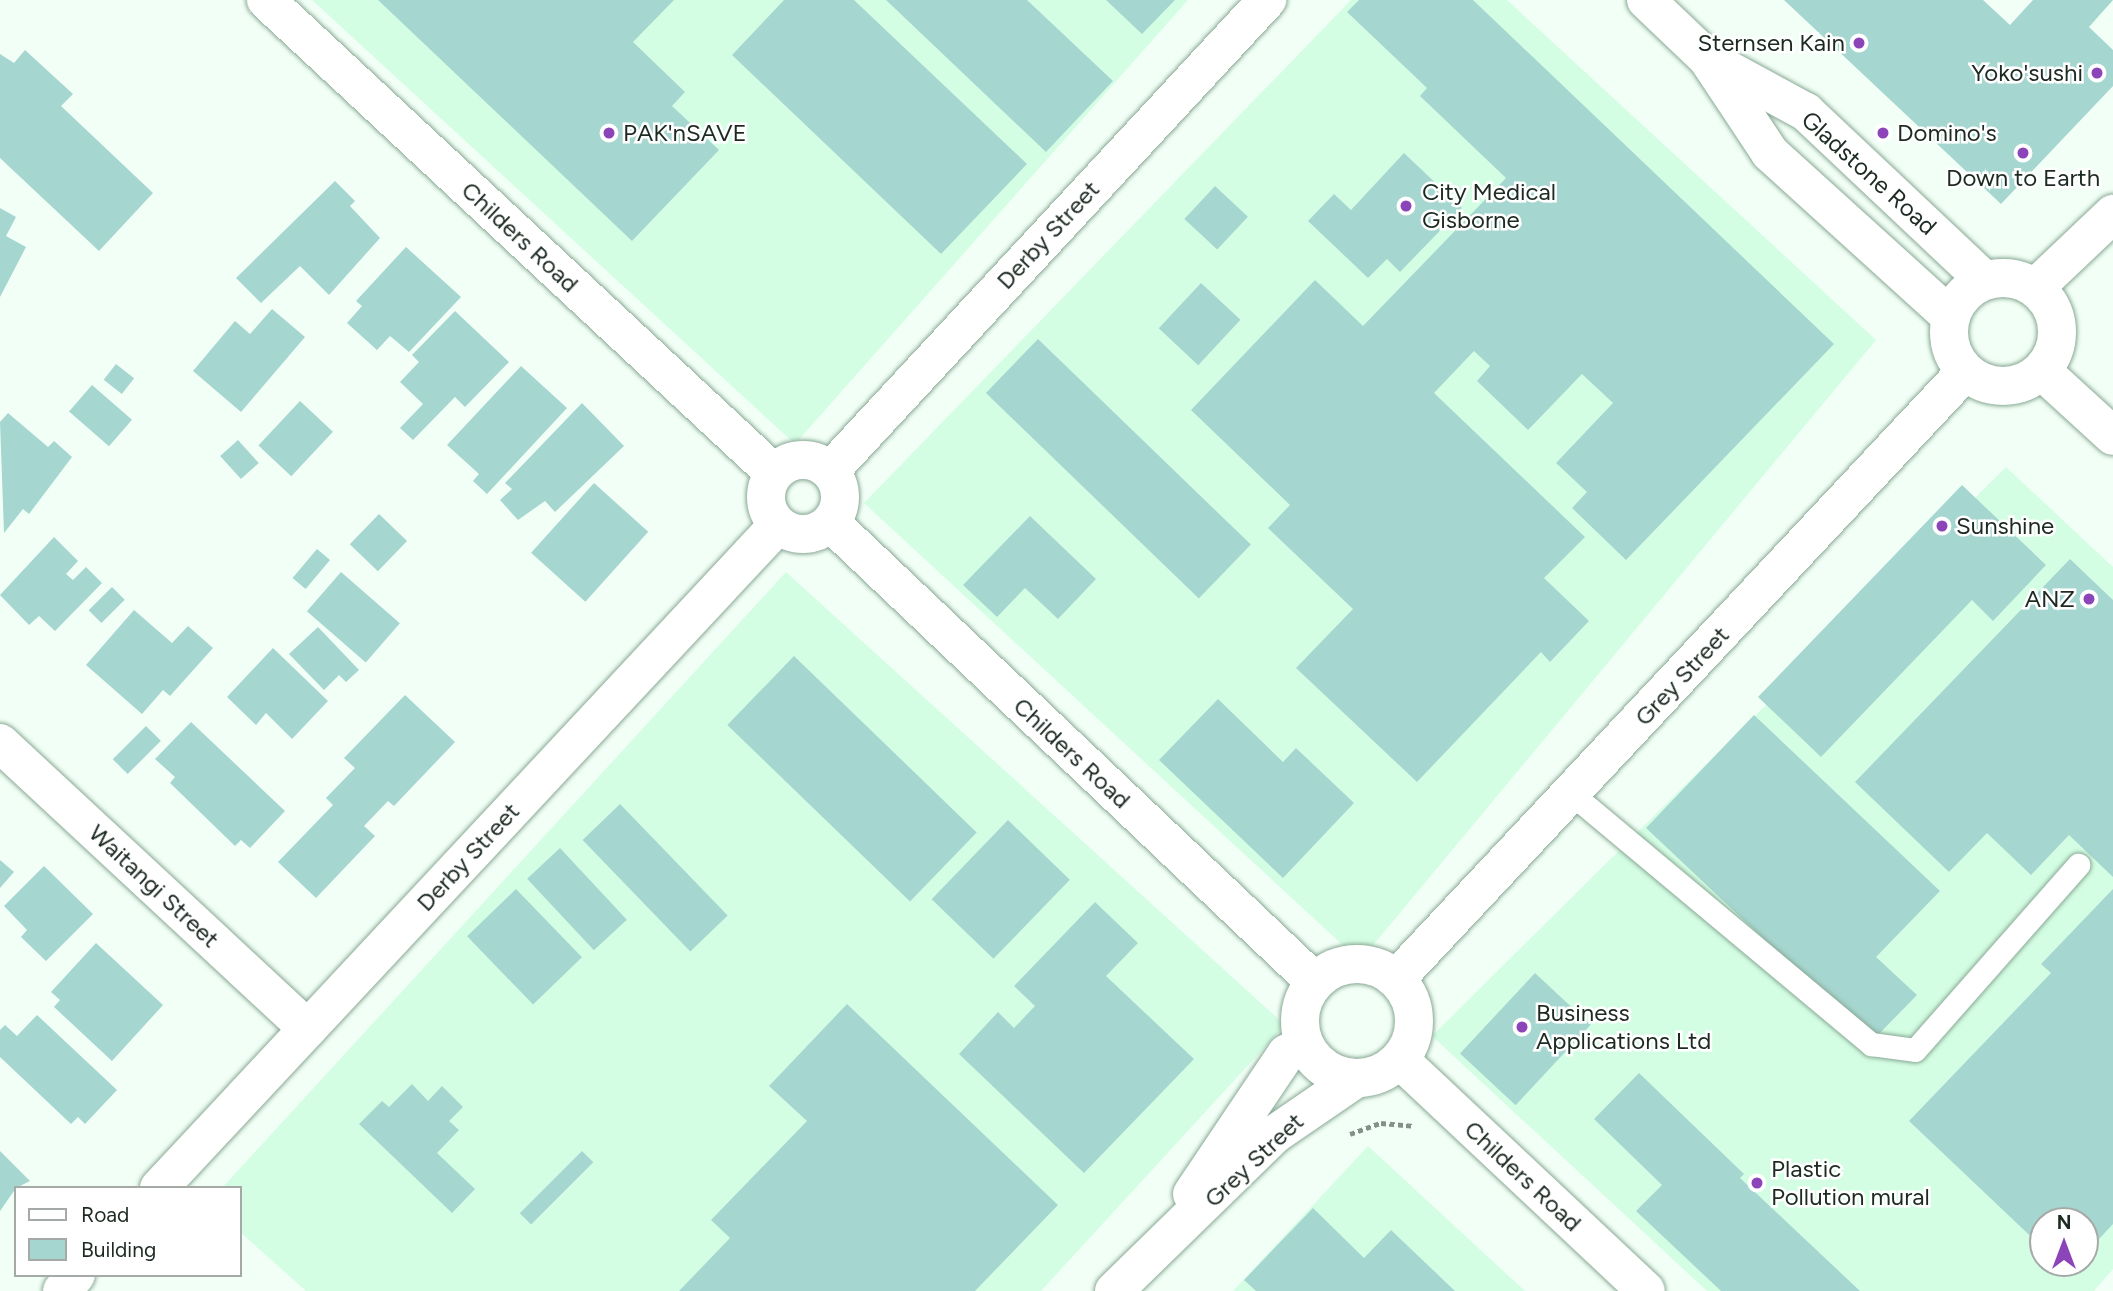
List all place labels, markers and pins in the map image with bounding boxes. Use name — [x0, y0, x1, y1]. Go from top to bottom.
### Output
place label: Sternsen Kain — [1697, 29, 1845, 57]
marker: Sternsen Kain — [1851, 35, 1867, 51]
place label: Yoko'sushi — [1971, 59, 2083, 87]
marker: Yoko'sushi — [2089, 65, 2105, 81]
place label: PAK'nSAVE — [623, 119, 747, 147]
place label: Domino's — [1897, 119, 1997, 147]
marker: PAK'nSAVE — [601, 125, 617, 141]
marker: Domino's — [1875, 125, 1891, 141]
marker: Down to Earth — [2015, 145, 2031, 161]
place label: Down to Earth — [1946, 164, 2100, 192]
place label: City Medical Gisborne — [1422, 178, 1556, 234]
marker: City Medical Gisborne — [1396, 196, 1416, 216]
place label: Sunshine — [1956, 512, 2054, 540]
marker: Sunshine — [1934, 518, 1950, 534]
place label: ANZ — [2025, 585, 2075, 613]
marker: ANZ — [2081, 591, 2097, 607]
place label: Business Applications Ltd — [1536, 999, 1711, 1055]
marker: Business Applications Ltd — [1514, 1019, 1530, 1035]
place label: Plastic Pollution mural — [1771, 1155, 1930, 1211]
marker: Plastic Pollution mural — [1749, 1175, 1765, 1191]

